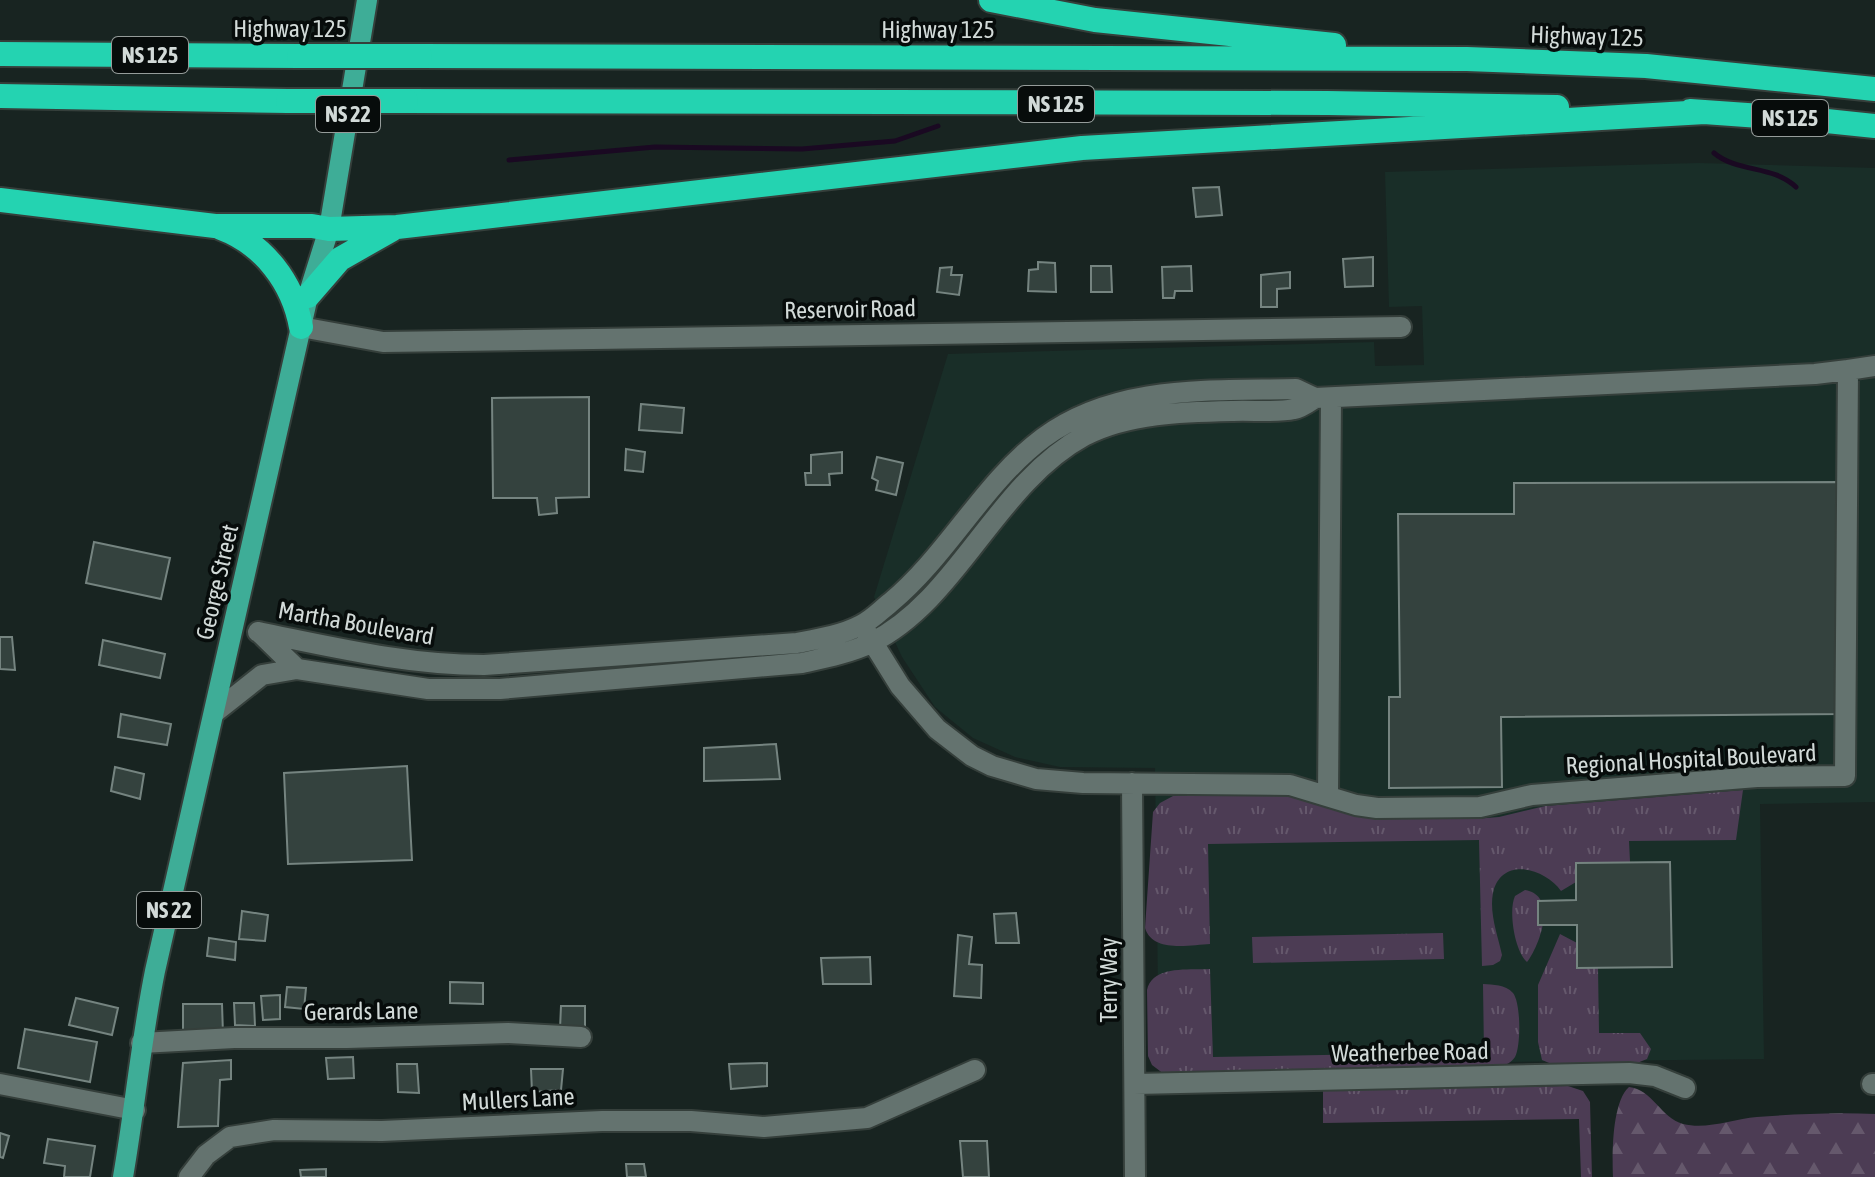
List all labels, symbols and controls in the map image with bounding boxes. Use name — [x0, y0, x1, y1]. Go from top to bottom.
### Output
street label: Highway 125 — [233, 15, 347, 42]
street label: Highway 125 — [881, 16, 995, 43]
street label: Highway 125 — [1530, 21, 1644, 51]
road number: NS 125 — [112, 37, 188, 73]
road number: NS 125 — [1018, 86, 1094, 122]
road number: NS 22 — [316, 96, 380, 132]
road number: NS 125 — [1752, 100, 1828, 136]
street label: Reservoir Road — [784, 294, 916, 324]
street label: George Street — [191, 521, 243, 642]
street label: Martha Boulevard — [276, 596, 436, 650]
street label: Regional Hospital Boulevard — [1565, 739, 1817, 779]
road number: NS 22 — [137, 892, 201, 928]
street label: Terry Way — [1095, 937, 1122, 1023]
street label: Gerards Lane — [303, 997, 419, 1025]
street label: Weatherbee Road — [1331, 1037, 1489, 1067]
street label: Mullers Lane — [461, 1083, 575, 1115]

